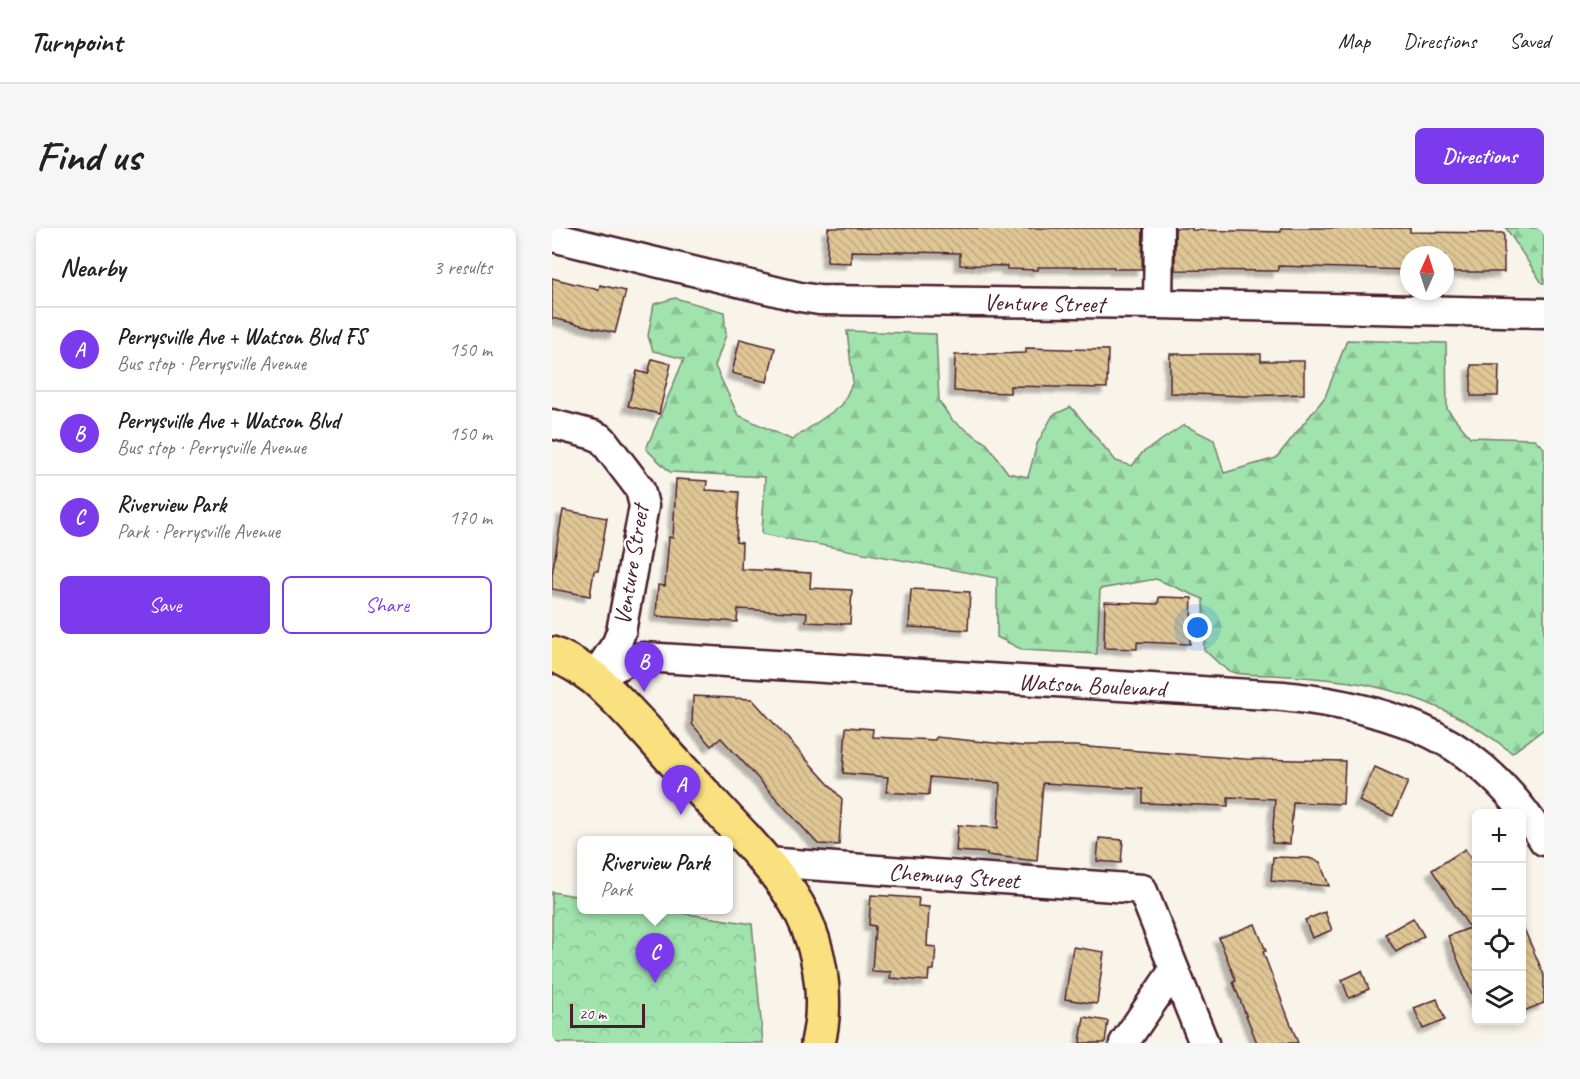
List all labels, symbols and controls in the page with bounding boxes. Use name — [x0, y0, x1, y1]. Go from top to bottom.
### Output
text: Turnpoint — [30, 24, 122, 59]
text: Map — [1338, 28, 1370, 54]
text: Directions — [1403, 28, 1476, 54]
text: Saved — [1509, 28, 1550, 54]
button: Directions — [1415, 128, 1544, 184]
text: Find us — [36, 130, 141, 183]
north arrow — [1400, 246, 1454, 300]
text: Nearby — [60, 251, 125, 284]
text: 3 results — [433, 255, 492, 280]
street label: Venture Street — [983, 287, 1108, 319]
text: Perrysville Ave + Watson Blvd FS — [117, 323, 366, 351]
text: A — [74, 337, 85, 362]
text: 150 m — [449, 337, 492, 362]
text: Bus stop · Perrysville Avenue — [117, 351, 306, 376]
text: Perrysville Ave + Watson Blvd — [117, 407, 339, 435]
text: B — [74, 421, 85, 446]
text: 150 m — [449, 421, 492, 446]
text: Bus stop · Perrysville Avenue — [117, 435, 306, 460]
text: Riverview Park — [117, 491, 226, 519]
street label: Venture Street — [607, 500, 656, 627]
text: C — [75, 505, 84, 530]
text: 170 m — [449, 505, 492, 530]
text: Park · Perrysville Avenue — [117, 519, 280, 544]
button: Save — [60, 576, 270, 634]
button: Share — [282, 576, 492, 634]
your location — [1183, 613, 1212, 642]
pin: B — [624, 642, 664, 692]
street label: Watson Boulevard — [1018, 666, 1170, 704]
pin: A — [662, 766, 700, 815]
map controls — [1472, 809, 1526, 1025]
button: + — [1472, 809, 1526, 863]
popup — [577, 836, 733, 914]
text: Riverview Park — [600, 849, 710, 877]
street label: Chemung Street — [888, 856, 1022, 896]
button: − — [1472, 863, 1526, 917]
text: Park — [600, 877, 632, 902]
button: locate — [1472, 917, 1526, 971]
pin: C — [636, 934, 674, 983]
button: layers — [1472, 971, 1526, 1025]
scale bar — [570, 1001, 645, 1028]
text: 20 m — [579, 1004, 606, 1024]

